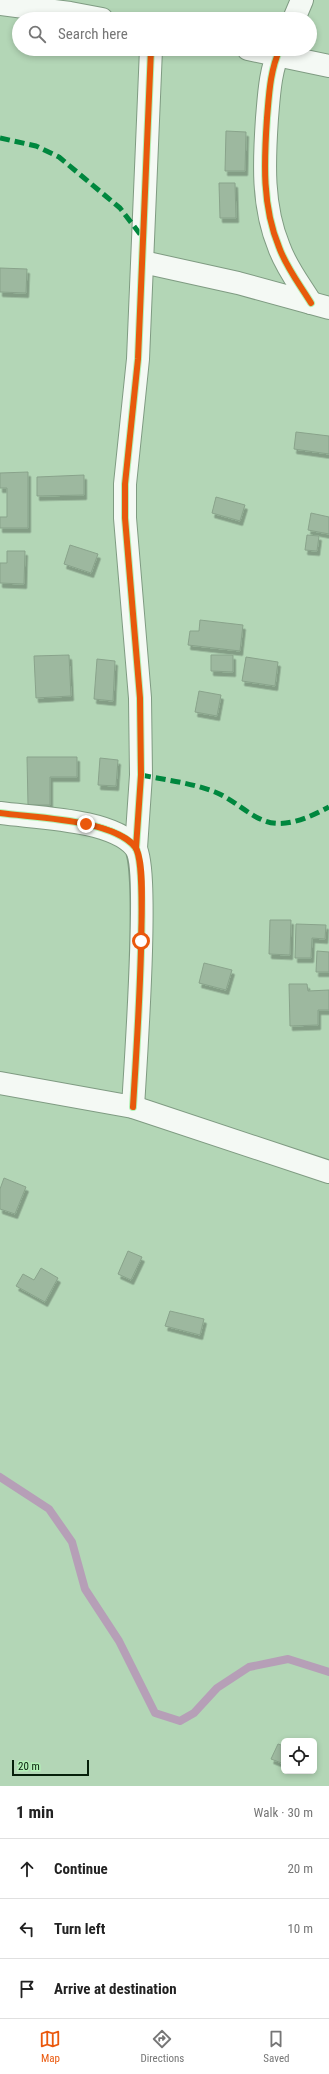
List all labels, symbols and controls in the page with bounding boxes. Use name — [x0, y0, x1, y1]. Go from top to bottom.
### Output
search box — [12, 12, 317, 56]
icon: search — [26, 23, 48, 45]
text: Search here — [58, 25, 128, 43]
route end — [77, 815, 95, 833]
route start — [132, 932, 150, 950]
map controls — [281, 1738, 317, 1774]
button: locate — [281, 1738, 317, 1774]
scale bar — [12, 1758, 89, 1777]
text: 20 m — [18, 1760, 40, 1773]
text: 1 min — [16, 1802, 54, 1822]
text: Walk · 30 m — [253, 1805, 313, 1820]
icon: ahead — [16, 1858, 38, 1880]
text: Continue — [54, 1860, 108, 1878]
text: 20 m — [287, 1861, 313, 1876]
icon: left — [16, 1918, 38, 1940]
text: Turn left — [54, 1920, 105, 1938]
text: 10 m — [287, 1921, 313, 1936]
icon: arrive — [16, 1978, 38, 2000]
text: Arrive at destination — [54, 1980, 177, 1998]
tab: Map — [39, 2028, 61, 2065]
tab: Directions — [140, 2028, 184, 2065]
tab: Saved — [263, 2028, 290, 2065]

